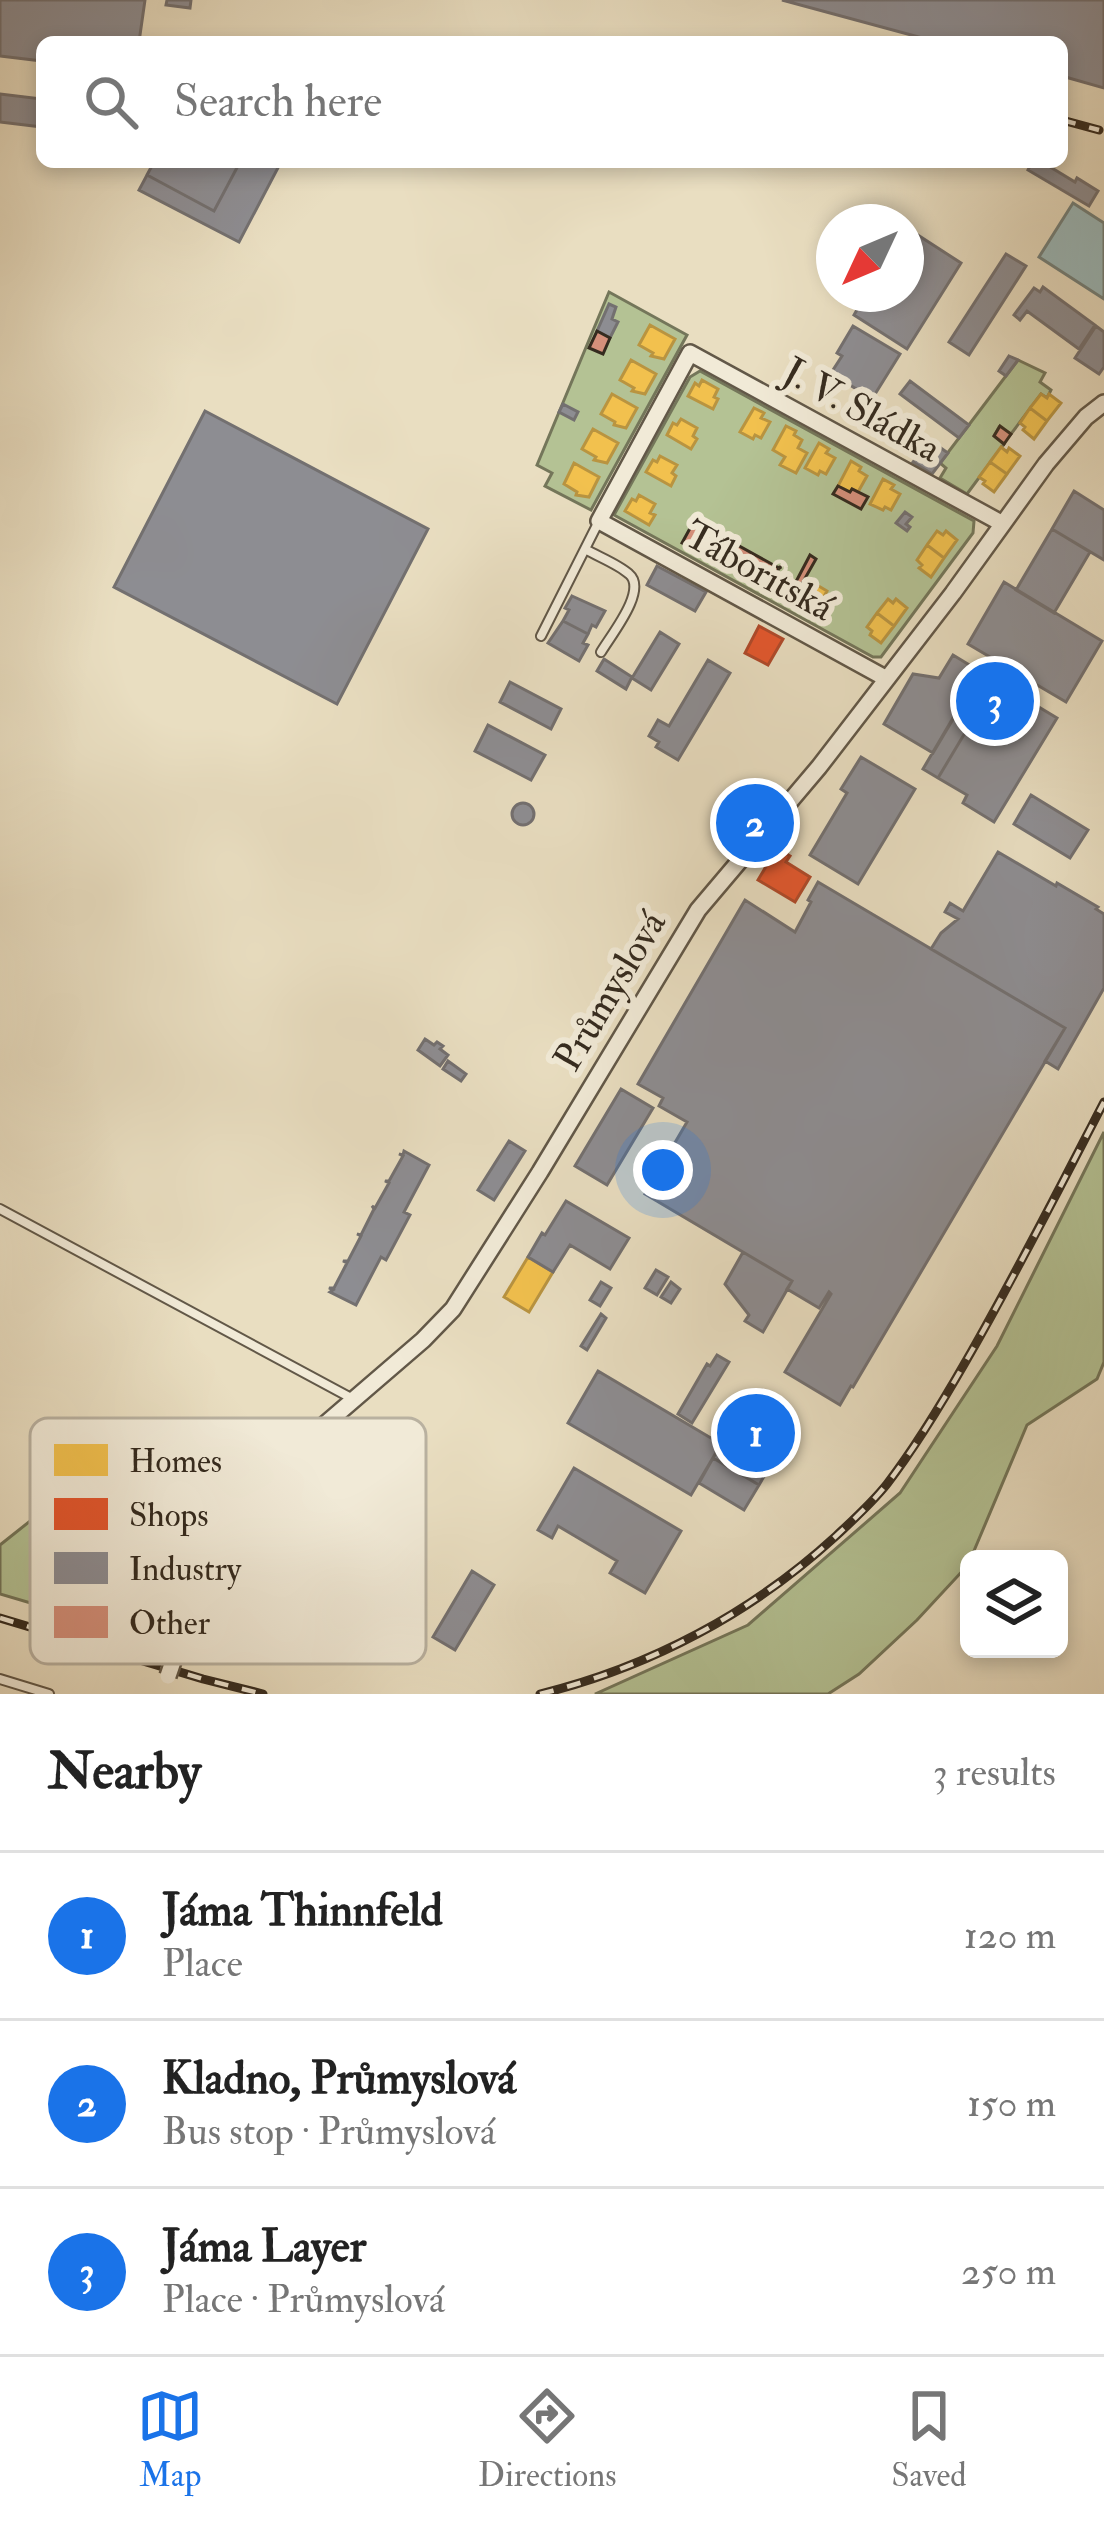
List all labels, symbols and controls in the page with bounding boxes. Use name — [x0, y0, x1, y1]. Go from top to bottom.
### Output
search box — [36, 36, 1068, 168]
icon: search — [78, 69, 144, 135]
text: Search here — [174, 74, 382, 130]
north arrow — [816, 204, 924, 312]
street label: J. V. Sládka — [774, 346, 950, 474]
street label: Táboritská — [676, 510, 843, 633]
pin: 3 — [956, 656, 1034, 746]
pin: 2 — [716, 778, 794, 868]
street label: Průmyslová — [543, 901, 677, 1080]
your location — [633, 1140, 693, 1200]
pin: 1 — [717, 1388, 795, 1478]
legend — [30, 1418, 426, 1664]
text: Homes — [129, 1441, 222, 1482]
text: Shops — [129, 1495, 209, 1537]
text: Industry — [129, 1549, 242, 1590]
map controls — [960, 1550, 1068, 1658]
button: layers — [960, 1550, 1068, 1658]
text: Other — [129, 1603, 211, 1644]
text: Nearby — [48, 1740, 201, 1804]
text: 3 results — [933, 1748, 1056, 1797]
text: Jáma Thinnfeld — [162, 1883, 443, 1939]
text: 1 — [80, 1911, 94, 1960]
text: 120 m — [964, 1911, 1056, 1960]
text: Place — [162, 1939, 243, 1988]
text: Kladno, Průmyslová — [162, 2051, 516, 2107]
text: 2 — [77, 2079, 97, 2128]
text: 150 m — [967, 2079, 1056, 2128]
text: Bus stop · Průmyslová — [162, 2107, 496, 2156]
text: Jáma Layer — [162, 2219, 366, 2275]
text: 3 — [80, 2247, 94, 2296]
text: 250 m — [961, 2247, 1056, 2296]
text: Place · Průmyslová — [162, 2275, 445, 2324]
tab: Map — [137, 2383, 203, 2496]
tab: Directions — [478, 2383, 617, 2496]
tab: Saved — [891, 2383, 967, 2496]

